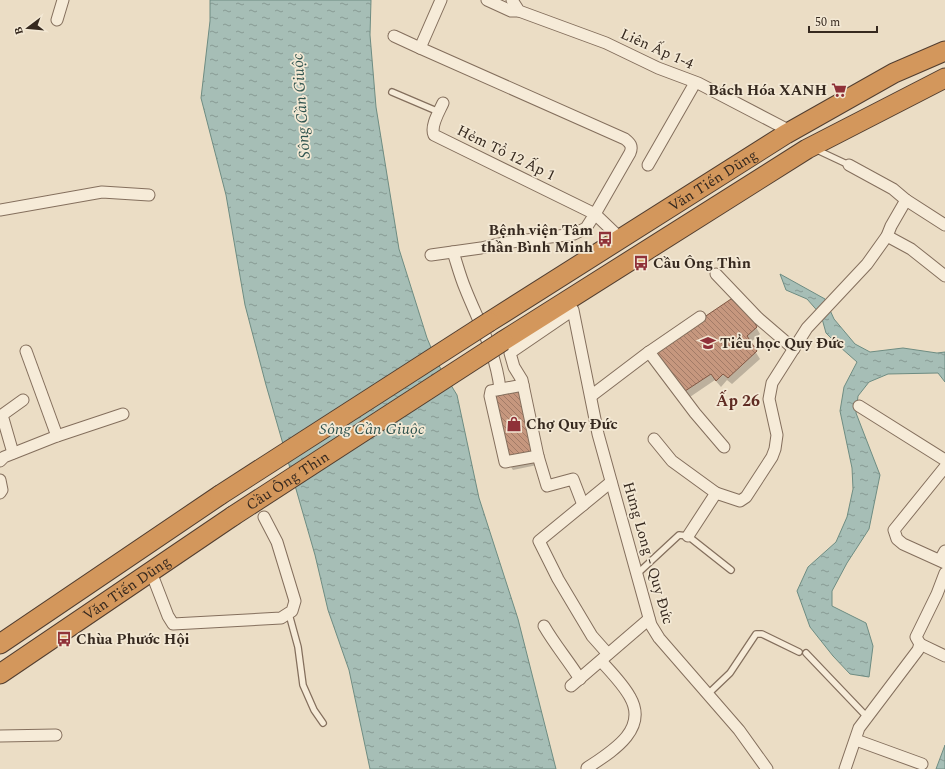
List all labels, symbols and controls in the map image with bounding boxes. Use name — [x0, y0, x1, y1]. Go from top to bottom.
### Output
north arrow — [8, 8, 48, 48]
scale bar — [809, 8, 877, 34]
text: 50 m — [815, 13, 840, 32]
street label: Liên Ấp 1-4 — [617, 23, 698, 76]
text: B — [10, 24, 28, 37]
water label: Sông Cần Giuộc — [285, 52, 317, 159]
place label: Bách Hóa XANH — [708, 79, 827, 102]
supermarket icon: Bách Hóa XANH — [830, 81, 848, 99]
street label: Hẻm Tổ 12 Ấp 1 — [453, 119, 559, 187]
street label: Văn Tiến Dũng — [664, 143, 762, 217]
place label: Bệnh viện Tâm thần Bình Minh — [481, 219, 593, 259]
bus stop icon: Bệnh viện Tâm thần Bình Minh — [596, 230, 614, 248]
place label: Cầu Ông Thìn — [653, 252, 751, 275]
bus stop icon: Cầu Ông Thìn — [632, 254, 650, 272]
place label: Tiểu học Quy Đức — [720, 332, 844, 355]
school or university icon: Tiểu học Quy Đức — [699, 334, 717, 352]
district label: Ấp 26 — [716, 389, 760, 413]
place label: Chợ Quy Đức — [526, 413, 618, 436]
shop icon: Chợ Quy Đức — [505, 415, 523, 433]
water label: Sông Cần Giuộc — [319, 417, 425, 441]
street label: Cầu Ông Thìn — [241, 445, 334, 516]
street label: Hưng Long - Quy Đức — [617, 479, 679, 627]
street label: Văn Tiến Dũng — [78, 550, 175, 626]
place label: Chùa Phước Hội — [76, 628, 190, 651]
bus stop icon: Chùa Phước Hội — [55, 630, 73, 648]

